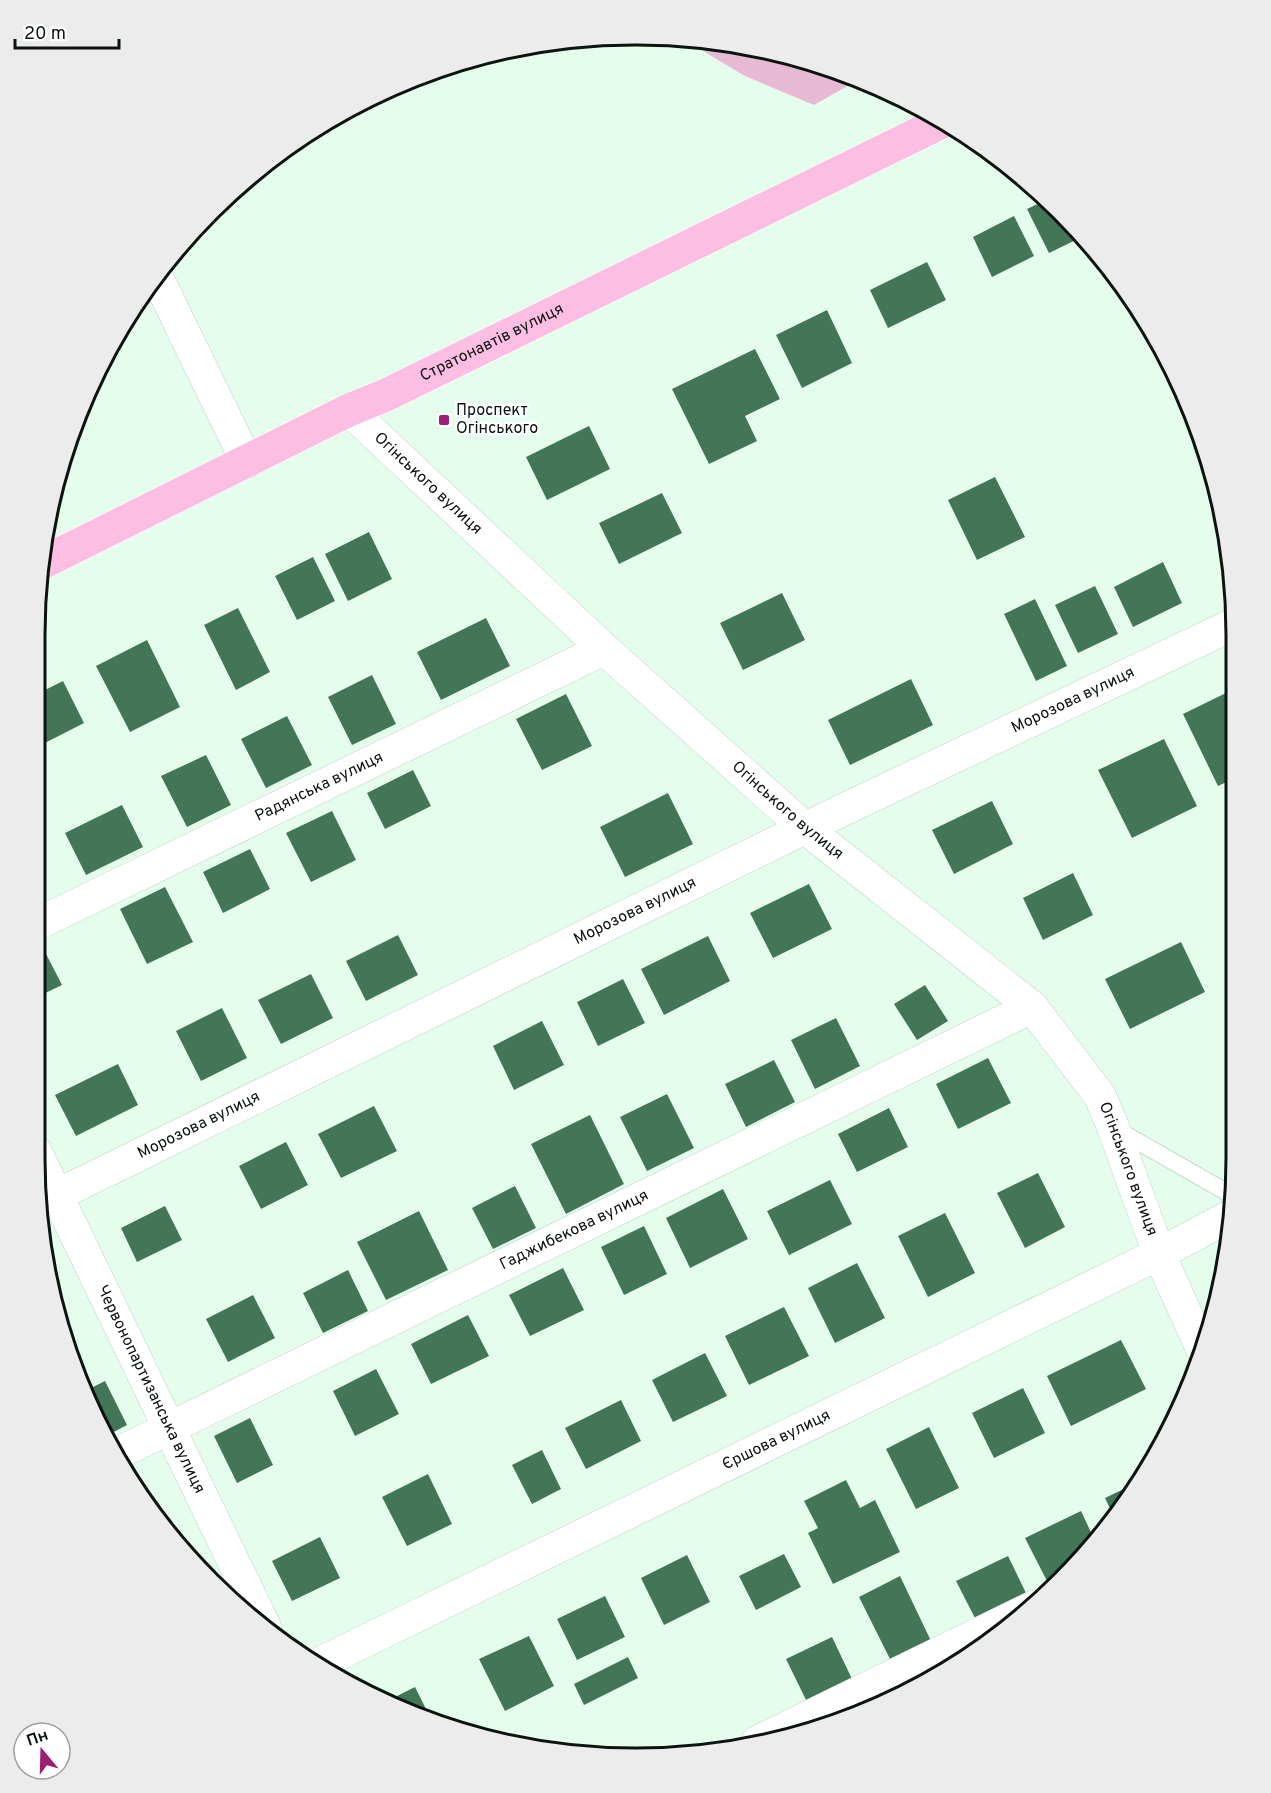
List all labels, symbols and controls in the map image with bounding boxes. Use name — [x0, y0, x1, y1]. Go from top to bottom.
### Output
scale bar — [15, 12, 118, 50]
text: 20 m — [24, 23, 66, 46]
street label: Стратонавтів вулиця — [417, 299, 567, 387]
place label: Проспект Огінського — [456, 401, 538, 439]
marker: Проспект Огінського — [437, 413, 451, 427]
street label: Огінського вулиця — [369, 428, 486, 539]
street label: Морозова вулиця — [1008, 663, 1138, 738]
street label: Радянська вулиця — [252, 747, 387, 827]
street label: Огінського вулиця — [727, 757, 847, 864]
street label: Морозова вулиця — [571, 873, 700, 950]
street label: Морозова вулиця — [134, 1087, 264, 1164]
street label: Огінського вулиця — [1094, 1099, 1162, 1239]
street label: Гаджибекова вулиця — [497, 1186, 652, 1275]
street label: Червонопартизанська вулиця — [92, 1282, 209, 1497]
street label: Єршова вулиця — [719, 1406, 834, 1475]
north arrow — [12, 1721, 72, 1781]
text: Пн — [24, 1726, 51, 1752]

